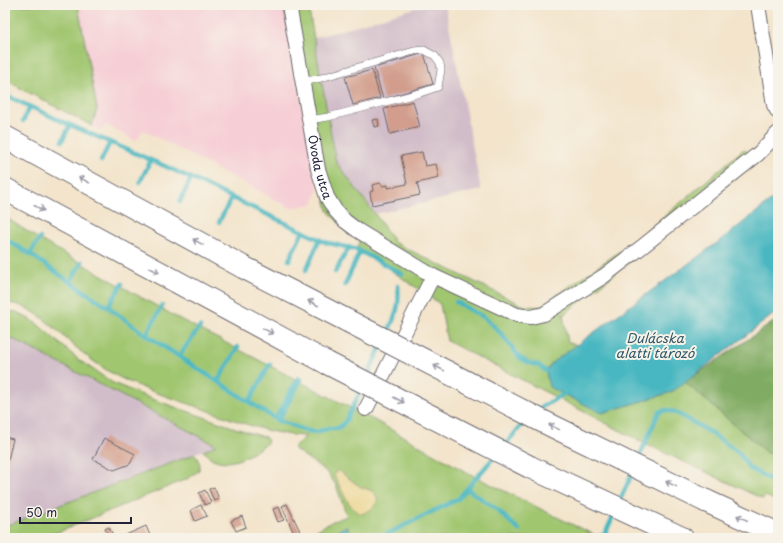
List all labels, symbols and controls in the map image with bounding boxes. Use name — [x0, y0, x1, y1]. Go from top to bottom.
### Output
street label: Óvoda utca — [304, 133, 337, 202]
one-way arrow — [78, 176, 90, 183]
one-way arrow — [33, 205, 45, 212]
one-way arrow — [192, 238, 204, 246]
one-way arrow — [148, 266, 160, 274]
one-way arrow — [307, 299, 319, 307]
one-way arrow — [262, 328, 274, 336]
water label: Dulácska alatti tározó — [616, 328, 696, 362]
one-way arrow — [433, 364, 445, 371]
one-way arrow — [393, 397, 405, 404]
one-way arrow — [549, 423, 561, 430]
one-way arrow — [666, 480, 678, 487]
scale bar — [20, 499, 131, 525]
text: 50 m — [26, 503, 57, 521]
one-way arrow — [737, 514, 749, 521]

